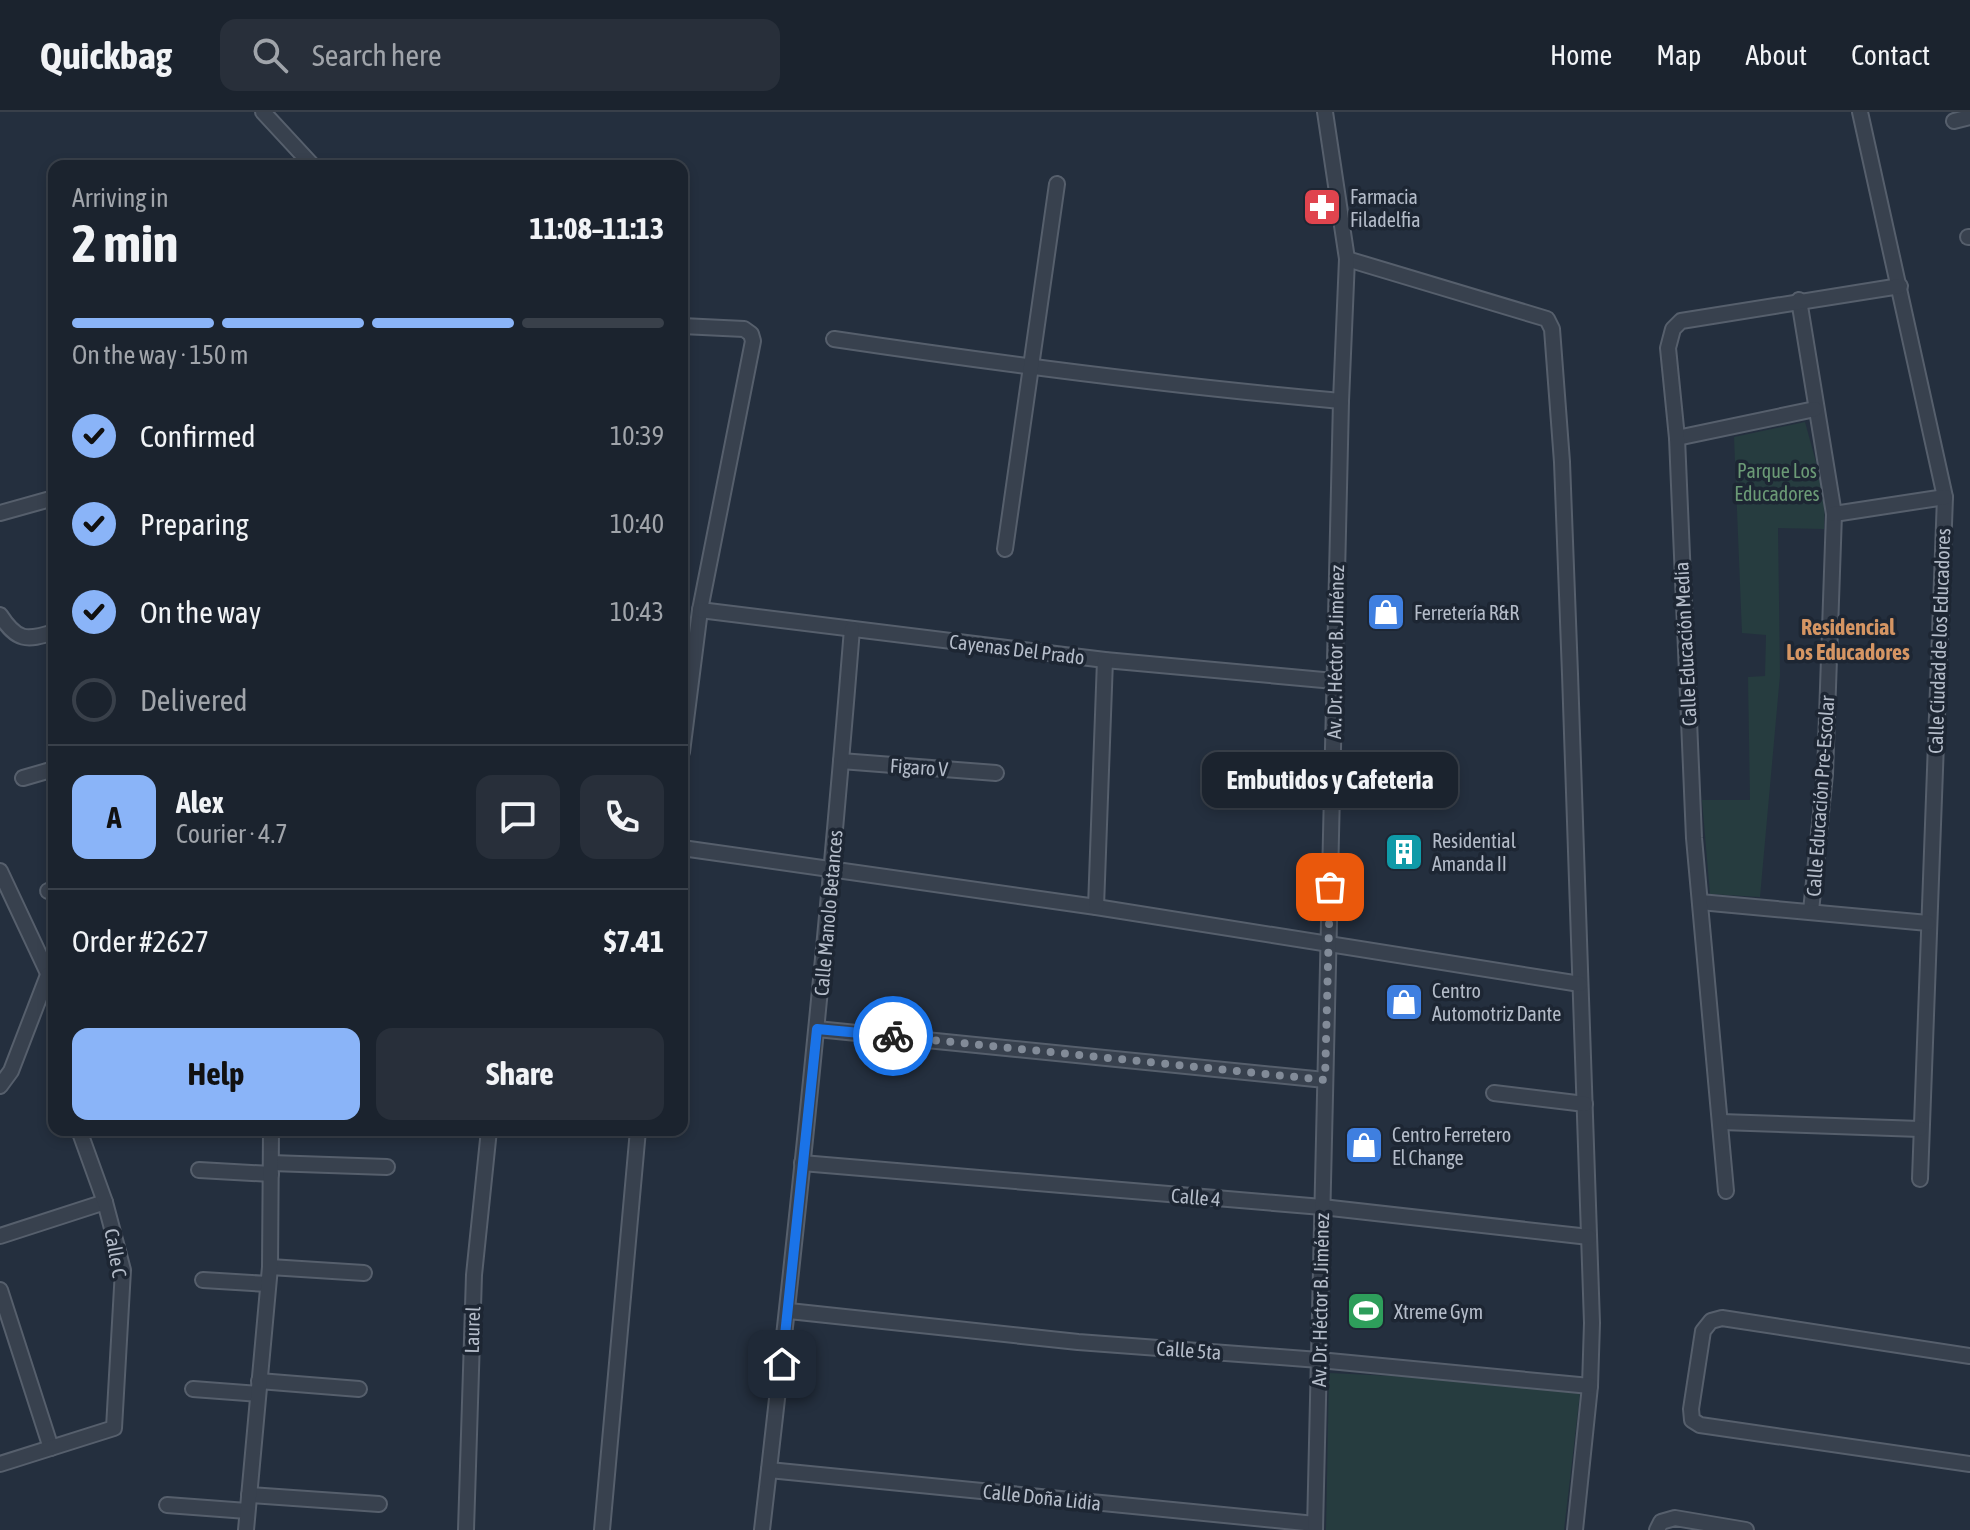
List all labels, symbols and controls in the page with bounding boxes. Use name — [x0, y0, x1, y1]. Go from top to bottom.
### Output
search box — [220, 19, 780, 91]
icon: search — [248, 33, 292, 77]
text: Quickbag — [40, 34, 172, 77]
text: Search here — [312, 38, 442, 72]
text: Home — [1550, 39, 1612, 71]
text: Map — [1656, 39, 1701, 71]
text: About — [1745, 39, 1807, 71]
text: Contact — [1851, 39, 1930, 71]
text: Arriving in — [72, 183, 169, 213]
place label: Farmacia Filadelfia — [1350, 185, 1421, 231]
pharmacy icon: Farmacia Filadelfia — [1301, 186, 1343, 228]
text: 11:08–11:13 — [529, 211, 664, 245]
text: 2 min — [72, 213, 178, 273]
text: On the way · 150 m — [72, 340, 249, 370]
icon: check — [72, 414, 116, 458]
text: Confirmed — [140, 419, 255, 453]
text: 10:39 — [610, 421, 664, 451]
park label: Parque Los Educadores — [1734, 459, 1820, 505]
icon: check — [72, 502, 116, 546]
text: Preparing — [140, 507, 249, 541]
text: 10:40 — [610, 509, 664, 539]
street label: Calle Ciudad de los Educadores — [1924, 528, 1954, 754]
street label: Calle Educación Media — [1669, 561, 1701, 727]
street label: Av. Dr. Héctor B. Jiménez — [1322, 565, 1348, 739]
icon: check — [72, 590, 116, 634]
shop icon: Ferretería R&R — [1365, 591, 1407, 633]
text: On the way — [140, 595, 261, 629]
text: 10:43 — [610, 597, 664, 627]
place label: Ferretería R&R — [1414, 601, 1519, 624]
district label: Residencial Los Educadores — [1786, 614, 1910, 665]
street label: Cayenas Del Prado — [948, 629, 1086, 669]
text: Delivered — [140, 683, 248, 717]
street label: Calle Educación Pre-Escolar — [1802, 694, 1839, 897]
callout: Embutidos y Cafeteria — [1202, 751, 1458, 807]
street label: Figaro V — [889, 754, 949, 781]
text: Embutidos y Cafeteria — [1226, 765, 1434, 795]
button: chat — [476, 775, 560, 859]
button: phone — [580, 775, 664, 859]
text: Alex — [176, 785, 224, 819]
text: A — [107, 800, 121, 834]
text: Courier · 4.7 — [176, 819, 287, 849]
street label: Calle Manolo Betances — [809, 829, 847, 997]
place label: Residential Amanda II — [1432, 829, 1517, 875]
building icon: Residential Amanda II — [1383, 831, 1425, 873]
pin — [1296, 853, 1364, 921]
icon: bag — [1308, 865, 1352, 909]
text: Order #2627 — [72, 924, 209, 958]
text: $7.41 — [604, 924, 664, 958]
place label: Centro Automotriz Dante — [1432, 979, 1561, 1025]
shop icon: Centro Automotriz Dante — [1383, 981, 1425, 1023]
courier — [853, 996, 933, 1076]
icon: bike — [871, 1014, 915, 1058]
button: Help — [72, 1028, 360, 1120]
button: Share — [376, 1028, 664, 1120]
place label: Centro Ferretero El Change — [1392, 1123, 1511, 1169]
shop icon: Centro Ferretero El Change — [1343, 1124, 1385, 1166]
street label: Calle 4 — [1170, 1183, 1222, 1211]
street label: Av. Dr. Héctor B. Jiménez — [1307, 1213, 1333, 1387]
street label: Calle C — [100, 1227, 132, 1279]
sports icon: Xtreme Gym — [1345, 1290, 1387, 1332]
place label: Xtreme Gym — [1394, 1300, 1483, 1323]
street label: Laurel — [460, 1305, 484, 1354]
pin — [748, 1330, 816, 1398]
street label: Calle 5ta — [1156, 1336, 1222, 1364]
icon: home — [760, 1342, 804, 1386]
street label: Calle Doña Lidia — [982, 1479, 1102, 1515]

